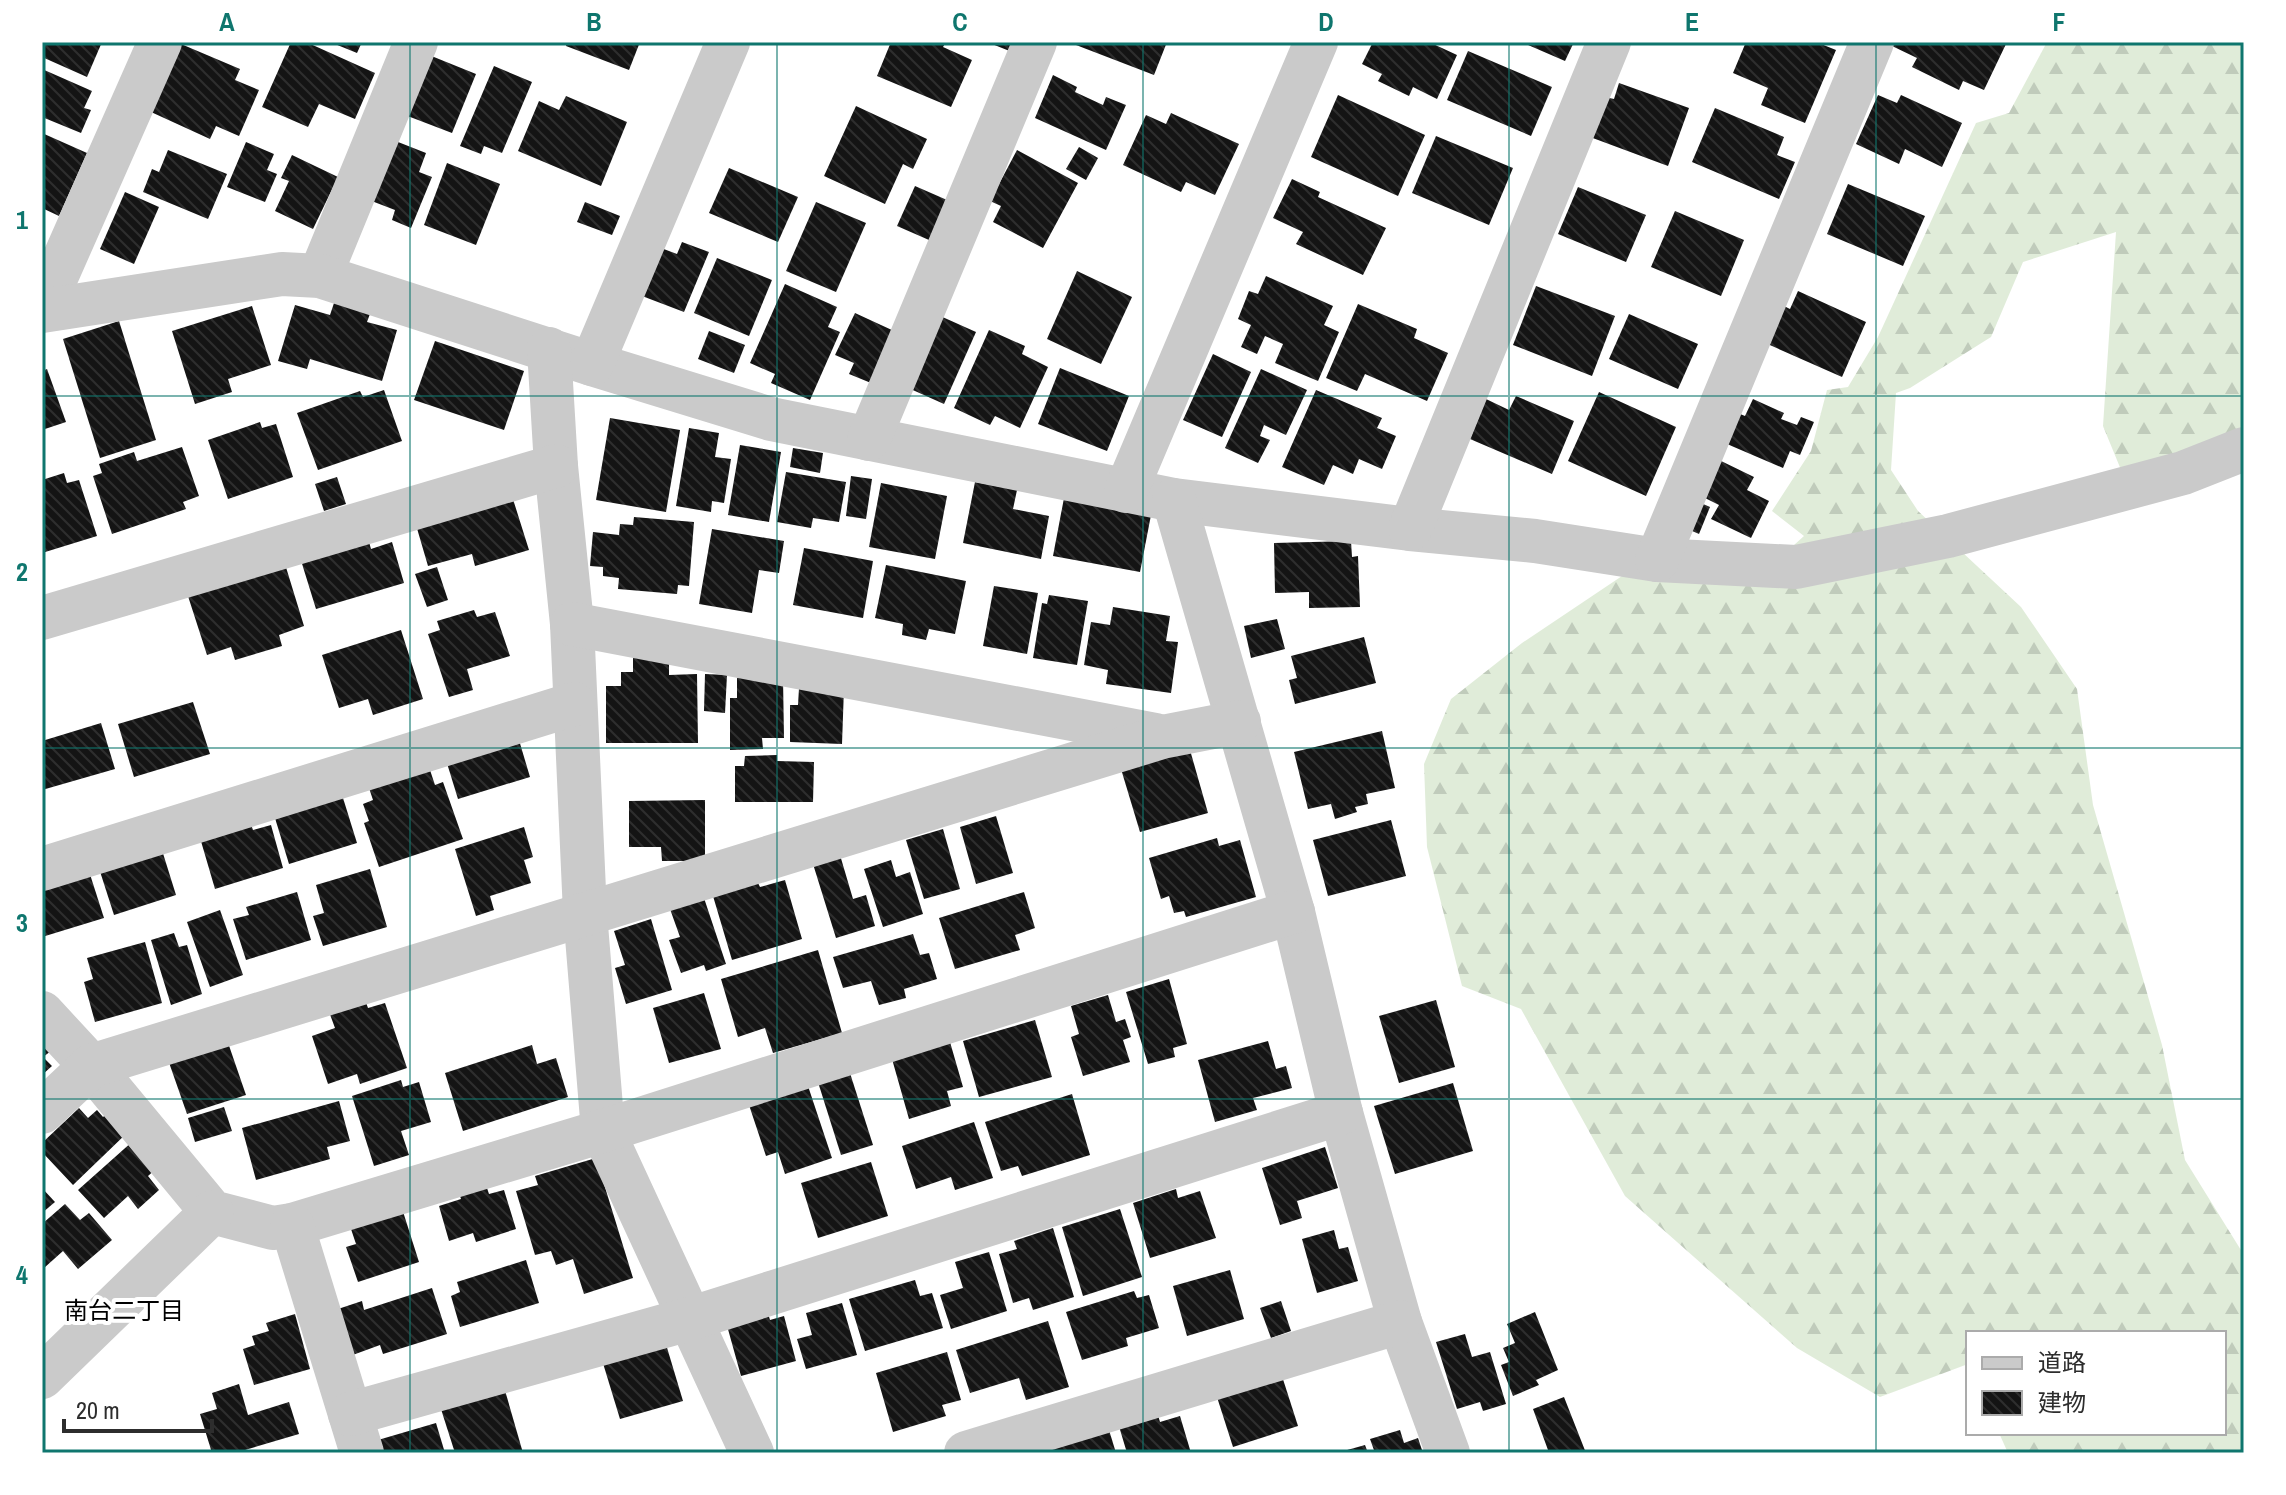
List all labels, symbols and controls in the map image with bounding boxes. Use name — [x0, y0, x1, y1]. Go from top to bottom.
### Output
text: A — [219, 4, 235, 39]
text: B — [586, 4, 602, 39]
text: C — [952, 4, 968, 39]
text: D — [1318, 4, 1334, 39]
text: E — [1685, 4, 1699, 39]
text: F — [2052, 4, 2066, 39]
text: 1 — [16, 202, 28, 237]
text: 2 — [16, 554, 28, 589]
text: 3 — [16, 905, 28, 940]
text: 4 — [16, 1257, 28, 1292]
district label: 南台二丁目 — [64, 1294, 184, 1326]
legend — [1966, 1331, 2226, 1435]
text: 道路 — [2038, 1346, 2086, 1378]
scale bar — [64, 1383, 212, 1433]
text: 建物 — [2038, 1386, 2086, 1418]
text: 20 m — [76, 1394, 120, 1426]

